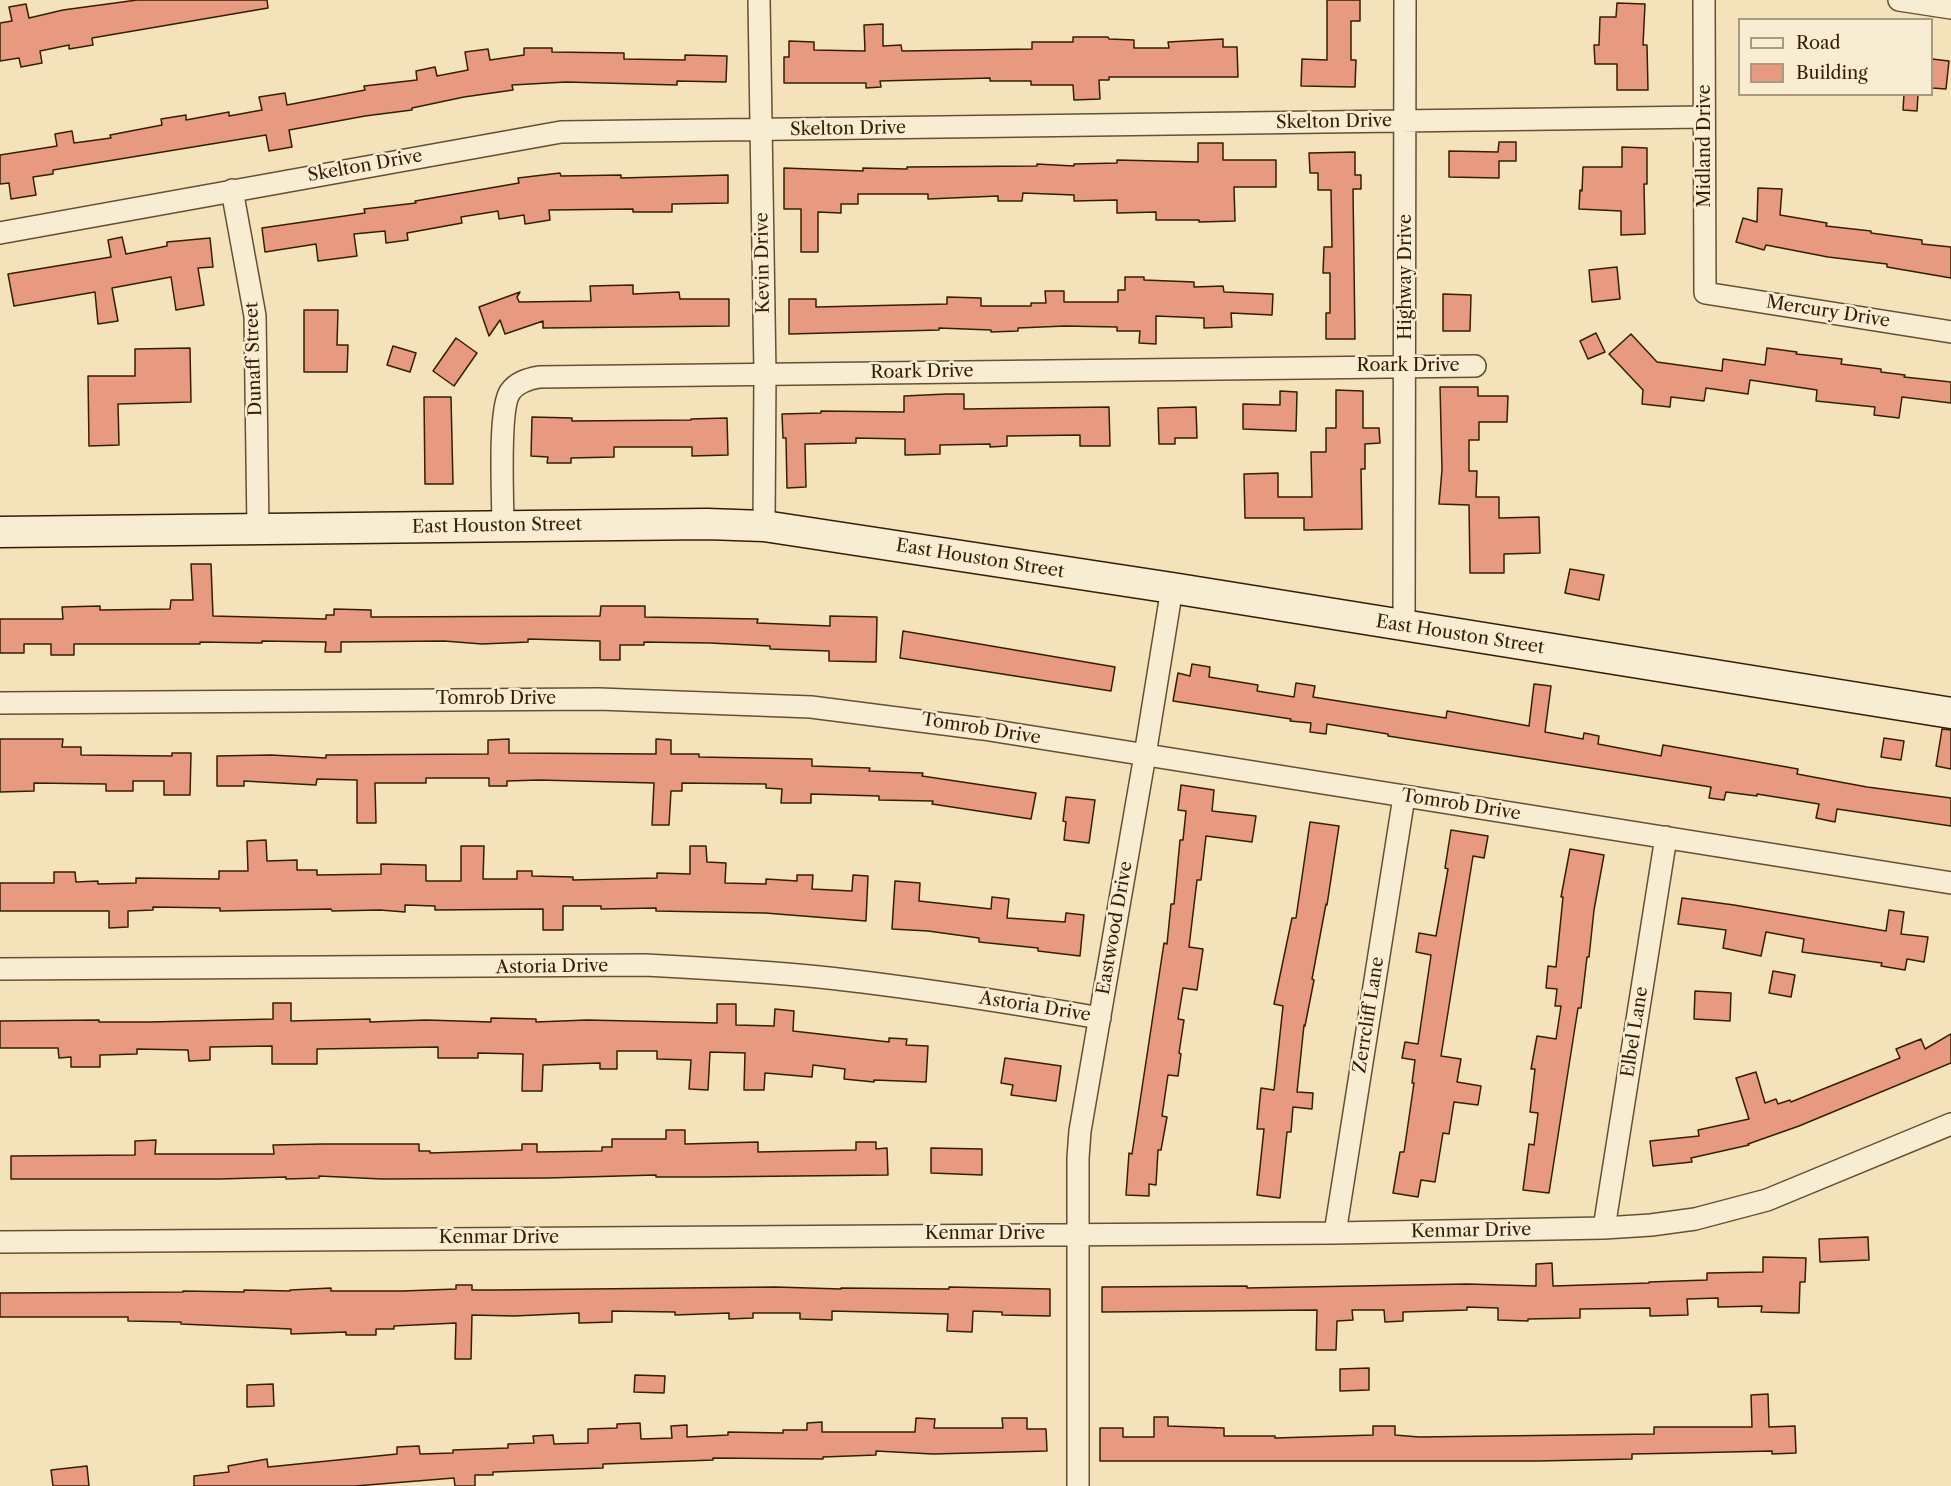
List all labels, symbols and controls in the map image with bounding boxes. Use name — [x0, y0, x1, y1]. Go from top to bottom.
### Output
legend — [1738, 18, 1933, 96]
text: Road — [1796, 32, 1841, 54]
text: Building — [1796, 62, 1868, 84]
street label: Midland Drive — [1694, 84, 1716, 208]
street label: Skelton Drive — [1276, 110, 1392, 134]
street label: Skelton Drive — [790, 117, 906, 141]
street label: Skelton Drive — [306, 145, 424, 187]
street label: Kevin Drive — [751, 212, 775, 314]
street label: Highway Drive — [1395, 214, 1417, 340]
street label: Mercury Drive — [1765, 292, 1891, 332]
street label: Dunaff Street — [241, 301, 267, 417]
street label: Roark Drive — [1356, 355, 1460, 377]
street label: Roark Drive — [870, 360, 974, 384]
street label: East Houston Street — [412, 514, 582, 538]
street label: East Houston Street — [894, 535, 1066, 583]
street label: East Houston Street — [1374, 611, 1546, 659]
street label: Tomrob Drive — [436, 688, 556, 710]
street label: Tomrob Drive — [920, 709, 1042, 749]
street label: Tomrob Drive — [1400, 785, 1522, 825]
street label: Eastwood Drive — [1093, 860, 1137, 996]
street label: Astoria Drive — [496, 955, 608, 979]
street label: Zerrcliff Lane — [1349, 955, 1389, 1075]
street label: Elbel Lane — [1617, 985, 1653, 1079]
street label: Astoria Drive — [978, 988, 1092, 1026]
street label: Kenmar Drive — [1411, 1219, 1531, 1243]
street label: Kenmar Drive — [925, 1223, 1045, 1245]
street label: Kenmar Drive — [439, 1227, 559, 1249]

